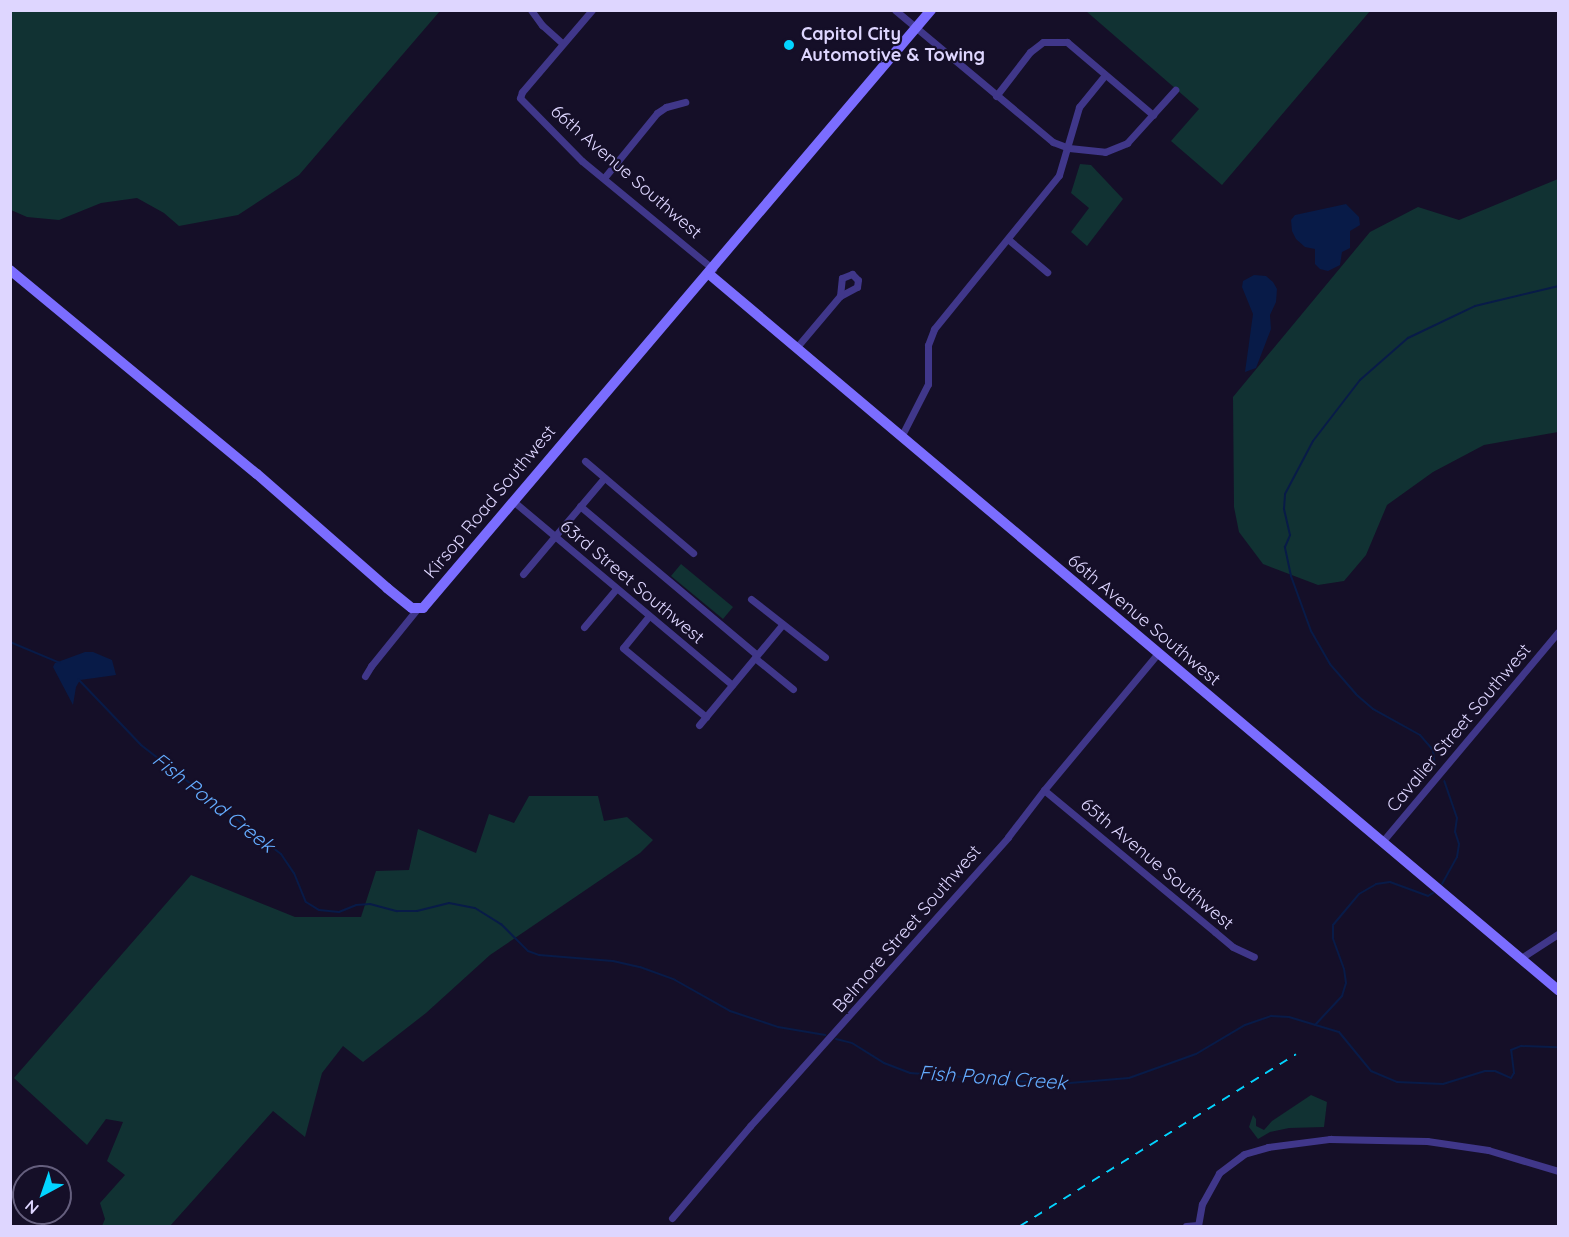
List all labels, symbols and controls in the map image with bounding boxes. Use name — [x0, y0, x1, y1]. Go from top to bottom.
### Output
place label: Capitol City Automotive & Towing — [801, 24, 985, 66]
marker: Capitol City Automotive & Towing — [782, 38, 796, 52]
street label: 66th Avenue Southwest — [546, 101, 706, 243]
street label: Kirsop Road Southwest — [420, 421, 560, 583]
street label: 63rd Street Southwest — [556, 515, 708, 649]
street label: 66th Avenue Southwest — [1063, 550, 1225, 690]
street label: Cavalier Street Southwest — [1382, 640, 1536, 816]
water label: Fish Pond Creek — [148, 747, 280, 857]
street label: 65th Avenue Southwest — [1076, 794, 1238, 934]
street label: Belmore Street Southwest — [828, 841, 986, 1017]
water label: Fish Pond Creek — [918, 1060, 1068, 1094]
north arrow — [12, 1165, 72, 1225]
text: N — [21, 1196, 43, 1219]

